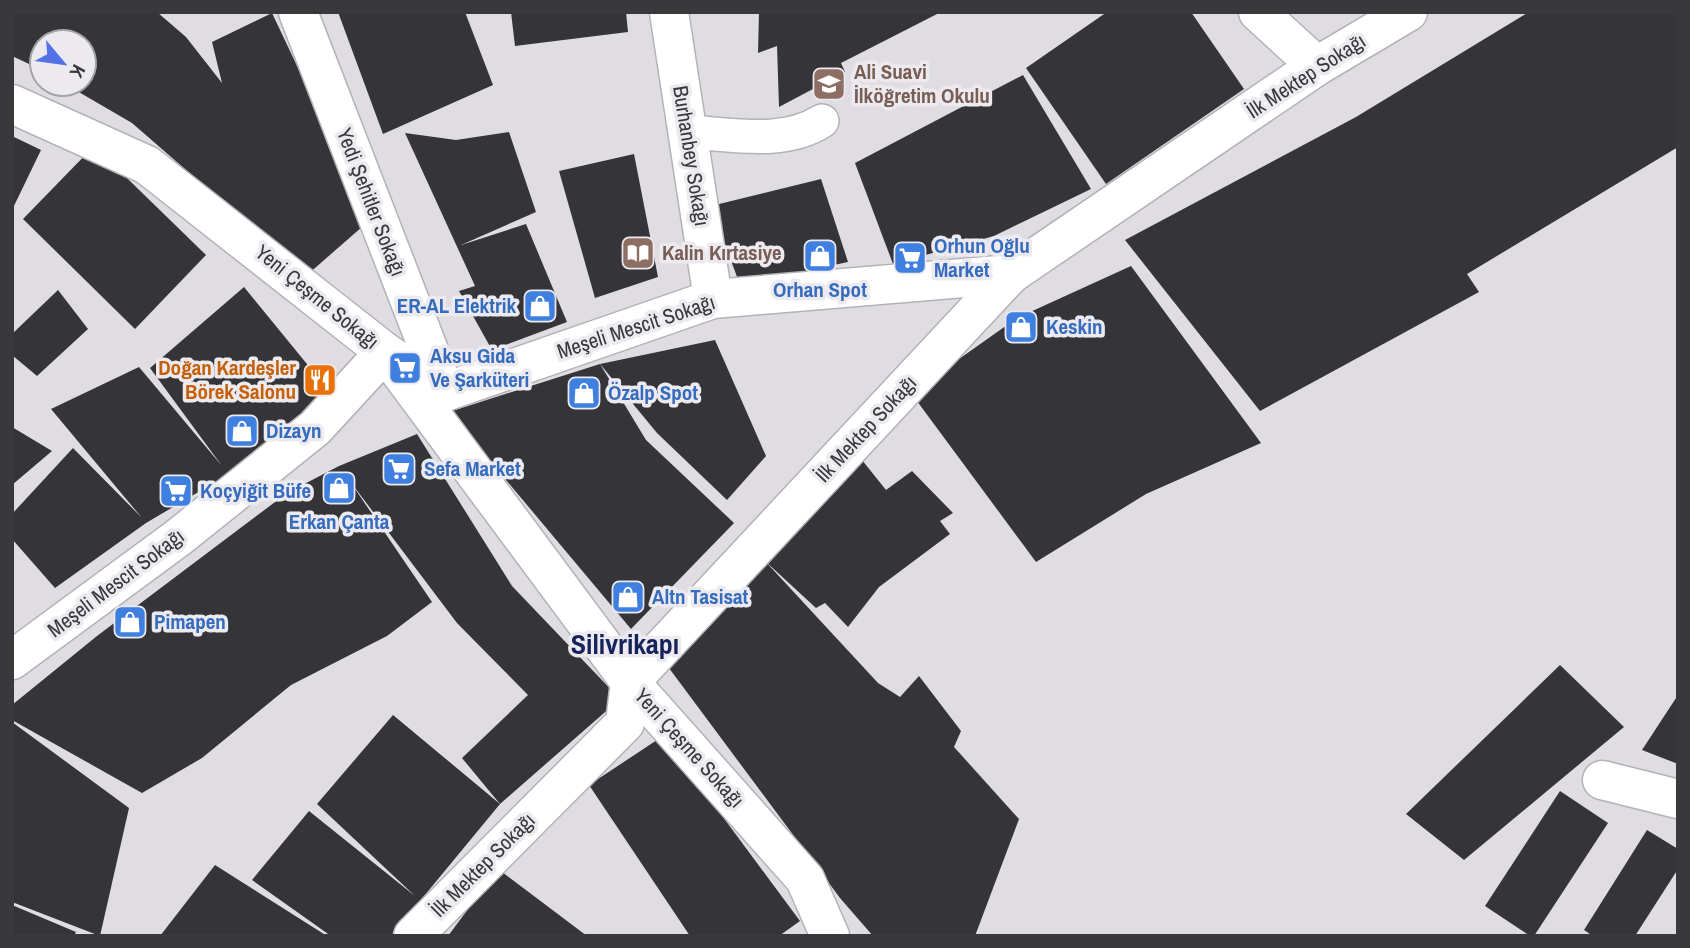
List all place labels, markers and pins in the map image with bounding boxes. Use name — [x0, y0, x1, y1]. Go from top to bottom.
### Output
place label: Ali Suavi İlköğretim Okulu — [854, 57, 990, 110]
school or university icon: Ali Suavi İlköğretim Okulu — [810, 65, 848, 103]
place label: Orhun Oğlu Market — [934, 231, 1030, 284]
library icon: Kalin Kırtasiye — [619, 234, 657, 272]
shop icon: Orhan Spot — [801, 237, 839, 275]
place label: Kalin Kırtasiye — [662, 238, 782, 267]
supermarket icon: Orhun Oğlu Market — [891, 239, 929, 277]
place label: Orhan Spot — [773, 275, 867, 304]
shop icon: ER-AL Elektrik — [521, 287, 559, 325]
place label: ER-AL Elektrik — [397, 291, 516, 320]
shop icon: Keskin — [1002, 308, 1040, 346]
place label: Keskin — [1046, 312, 1102, 341]
place label: Aksu Gida Ve Şarküteri — [430, 341, 529, 394]
supermarket icon: Aksu Gida Ve Şarküteri — [386, 349, 424, 387]
place label: Doğan Kardeşler Börek Salonu — [158, 353, 296, 406]
restaurant icon: Doğan Kardeşler Börek Salonu — [301, 361, 339, 399]
shop icon: Özalp Spot — [565, 374, 603, 412]
place label: Özalp Spot — [608, 378, 698, 407]
shop icon: Dizayn — [223, 412, 261, 450]
place label: Dizayn — [266, 416, 322, 445]
supermarket icon: Sefa Market — [380, 450, 418, 488]
place label: Sefa Market — [424, 454, 521, 483]
shop icon: Erkan Çanta — [320, 469, 358, 507]
supermarket icon: Koçyiğit Büfe — [157, 472, 195, 510]
place label: Koçyiğit Büfe — [200, 476, 311, 505]
place label: Erkan Çanta — [289, 507, 390, 536]
shop icon: Altn Tasisat — [609, 578, 647, 616]
place label: Altn Tasisat — [652, 582, 749, 611]
shop icon: Pimapen — [111, 603, 149, 641]
place label: Pimapen — [154, 607, 226, 636]

